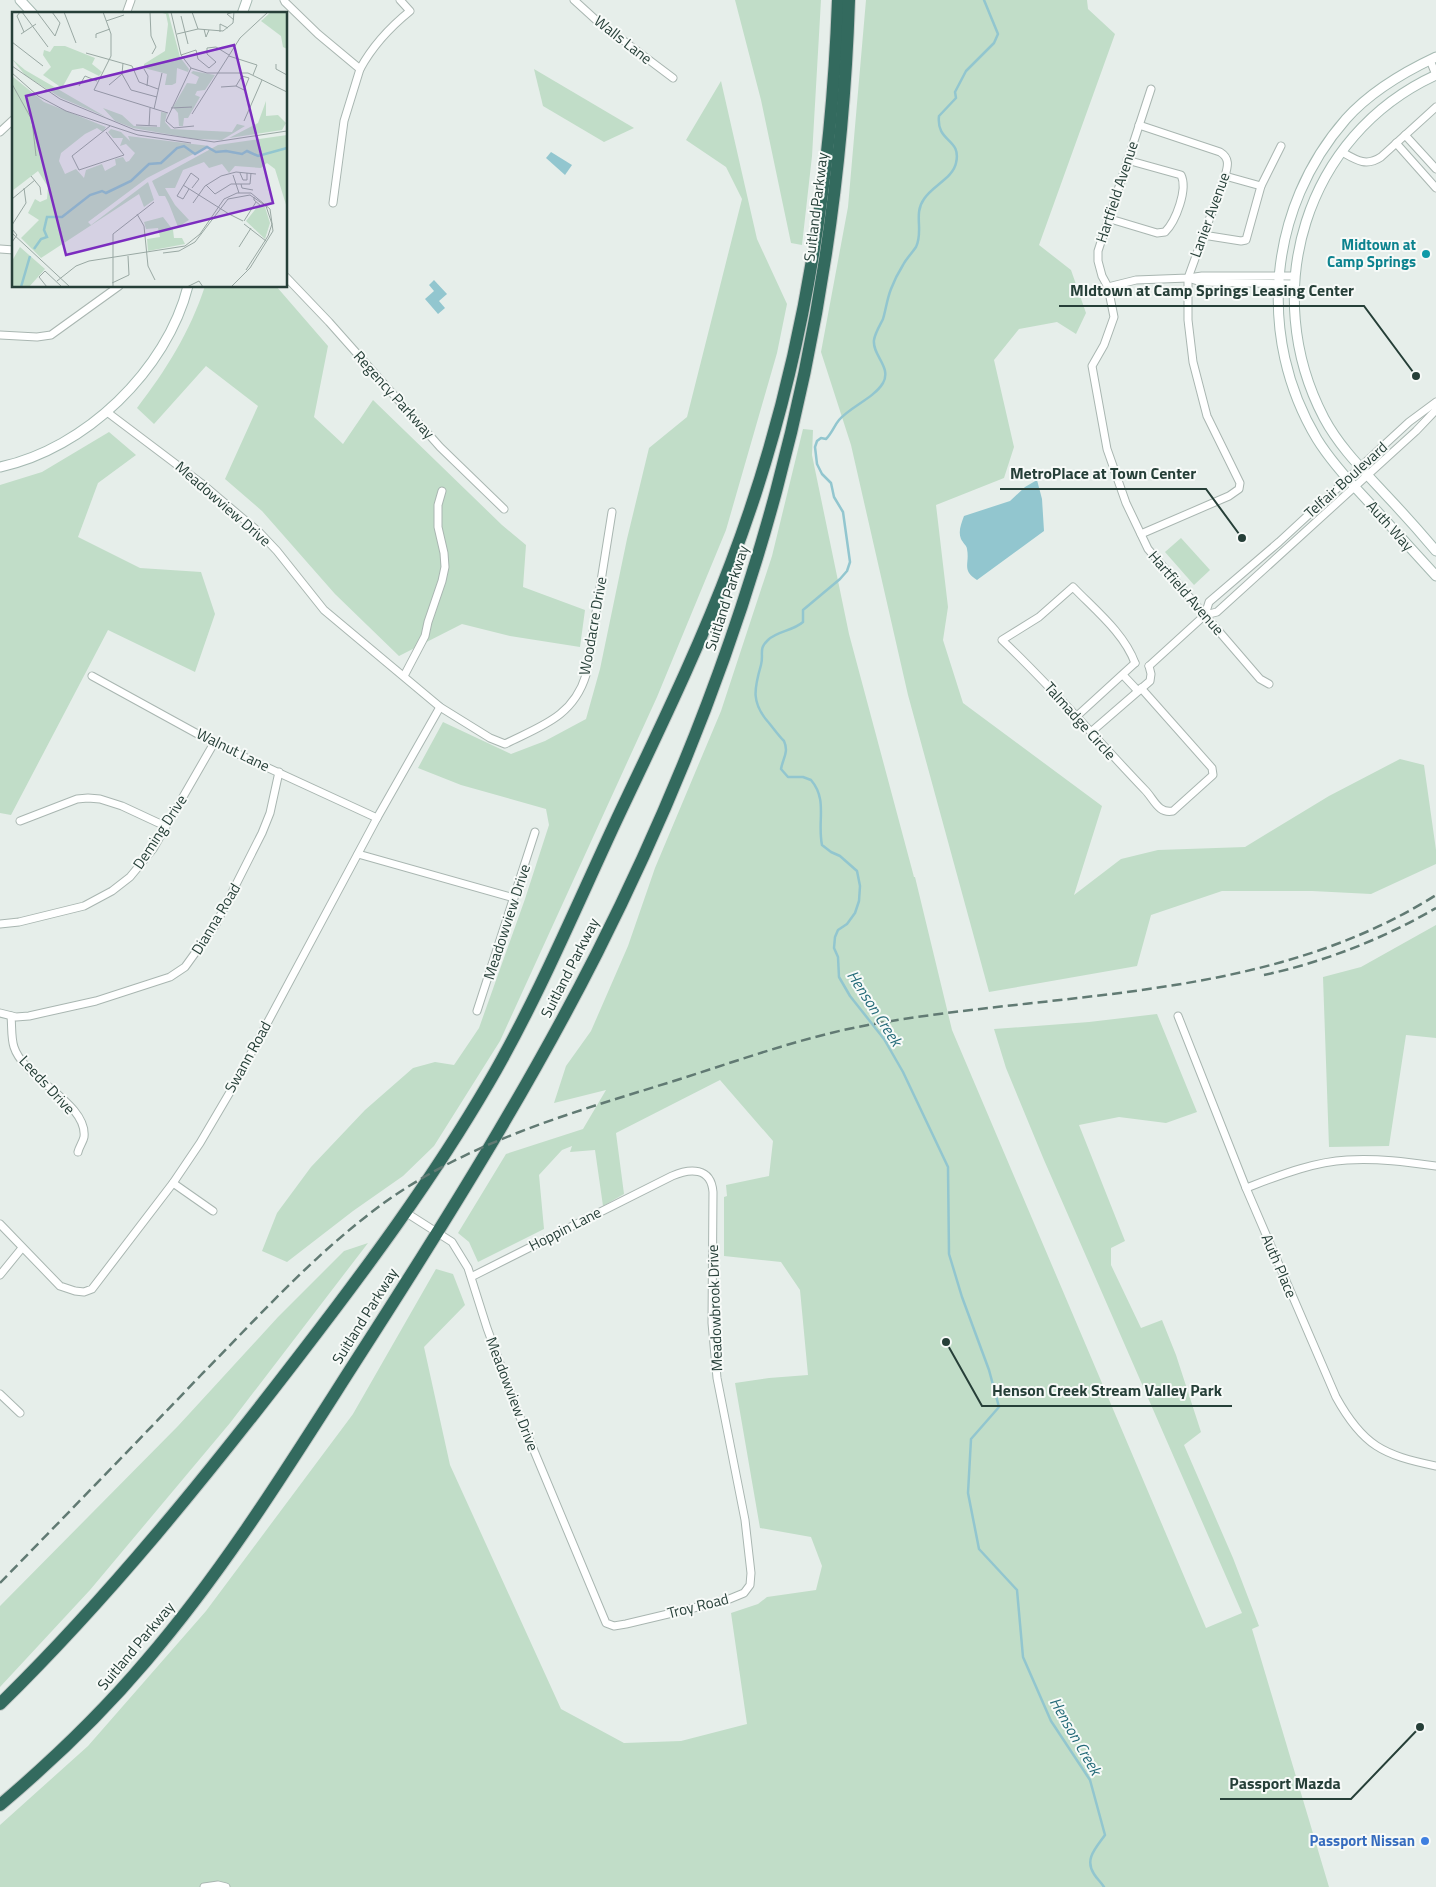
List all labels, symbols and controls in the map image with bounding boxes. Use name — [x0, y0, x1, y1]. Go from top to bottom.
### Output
street label: Walls Lane — [589, 10, 657, 70]
inset map — [12, 12, 288, 288]
street label: Hartfield Avenue — [1089, 138, 1144, 246]
street label: Suitland Parkway — [797, 151, 834, 263]
street label: Lanier Avenue — [1183, 169, 1236, 261]
place label: Midtown at Camp Springs — [1327, 233, 1417, 273]
marker: Midtown at Camp Springs — [1420, 248, 1432, 260]
callout: MIdtown at Camp Springs Leasing Center — [1059, 275, 1364, 306]
text: MIdtown at Camp Springs Leasing Center — [1070, 278, 1354, 302]
street label: Regency Parkway — [348, 345, 440, 444]
street label: Telfair Boulevard — [1299, 436, 1393, 523]
street label: Meadowview Drive — [170, 455, 276, 552]
callout: MetroPlace at Town Center — [1000, 458, 1206, 489]
text: MetroPlace at Town Center — [1010, 461, 1196, 485]
street label: Auth Way — [1361, 495, 1419, 556]
street label: Suitland Parkway — [699, 542, 754, 654]
street label: Hartfield Avenue — [1143, 545, 1230, 640]
street label: Woodacre Drive — [573, 575, 612, 677]
street label: Talmadge Circle — [1039, 676, 1122, 765]
street label: Walnut Lane — [193, 722, 274, 777]
street label: Deming Drive — [127, 790, 192, 874]
street label: Meadowview Drive — [477, 861, 536, 983]
street label: Dianna Road — [185, 879, 246, 959]
street label: Suitland Parkway — [534, 914, 605, 1022]
water label: Henson Creek — [841, 965, 910, 1052]
street label: Swann Road — [218, 1017, 277, 1097]
street label: Leeds Drive — [14, 1050, 81, 1119]
street label: Hoppin Lane — [524, 1200, 605, 1257]
street label: Auth Place — [1256, 1230, 1303, 1301]
street label: Meadowbrook Drive — [701, 1244, 728, 1372]
street label: Suitland Parkway — [326, 1263, 403, 1368]
street label: Meadowview Drive — [480, 1334, 545, 1454]
callout: Henson Creek Stream Valley Park — [982, 1375, 1232, 1406]
text: Henson Creek Stream Valley Park — [992, 1378, 1223, 1402]
street label: Troy Road — [665, 1587, 731, 1624]
street label: Suitland Parkway — [92, 1596, 180, 1695]
water label: Henson Creek — [1044, 1693, 1109, 1781]
callout: Passport Mazda — [1220, 1768, 1351, 1799]
text: Passport Mazda — [1229, 1771, 1341, 1795]
place label: Passport Nissan — [1310, 1829, 1415, 1852]
marker: Passport Nissan — [1419, 1835, 1431, 1847]

